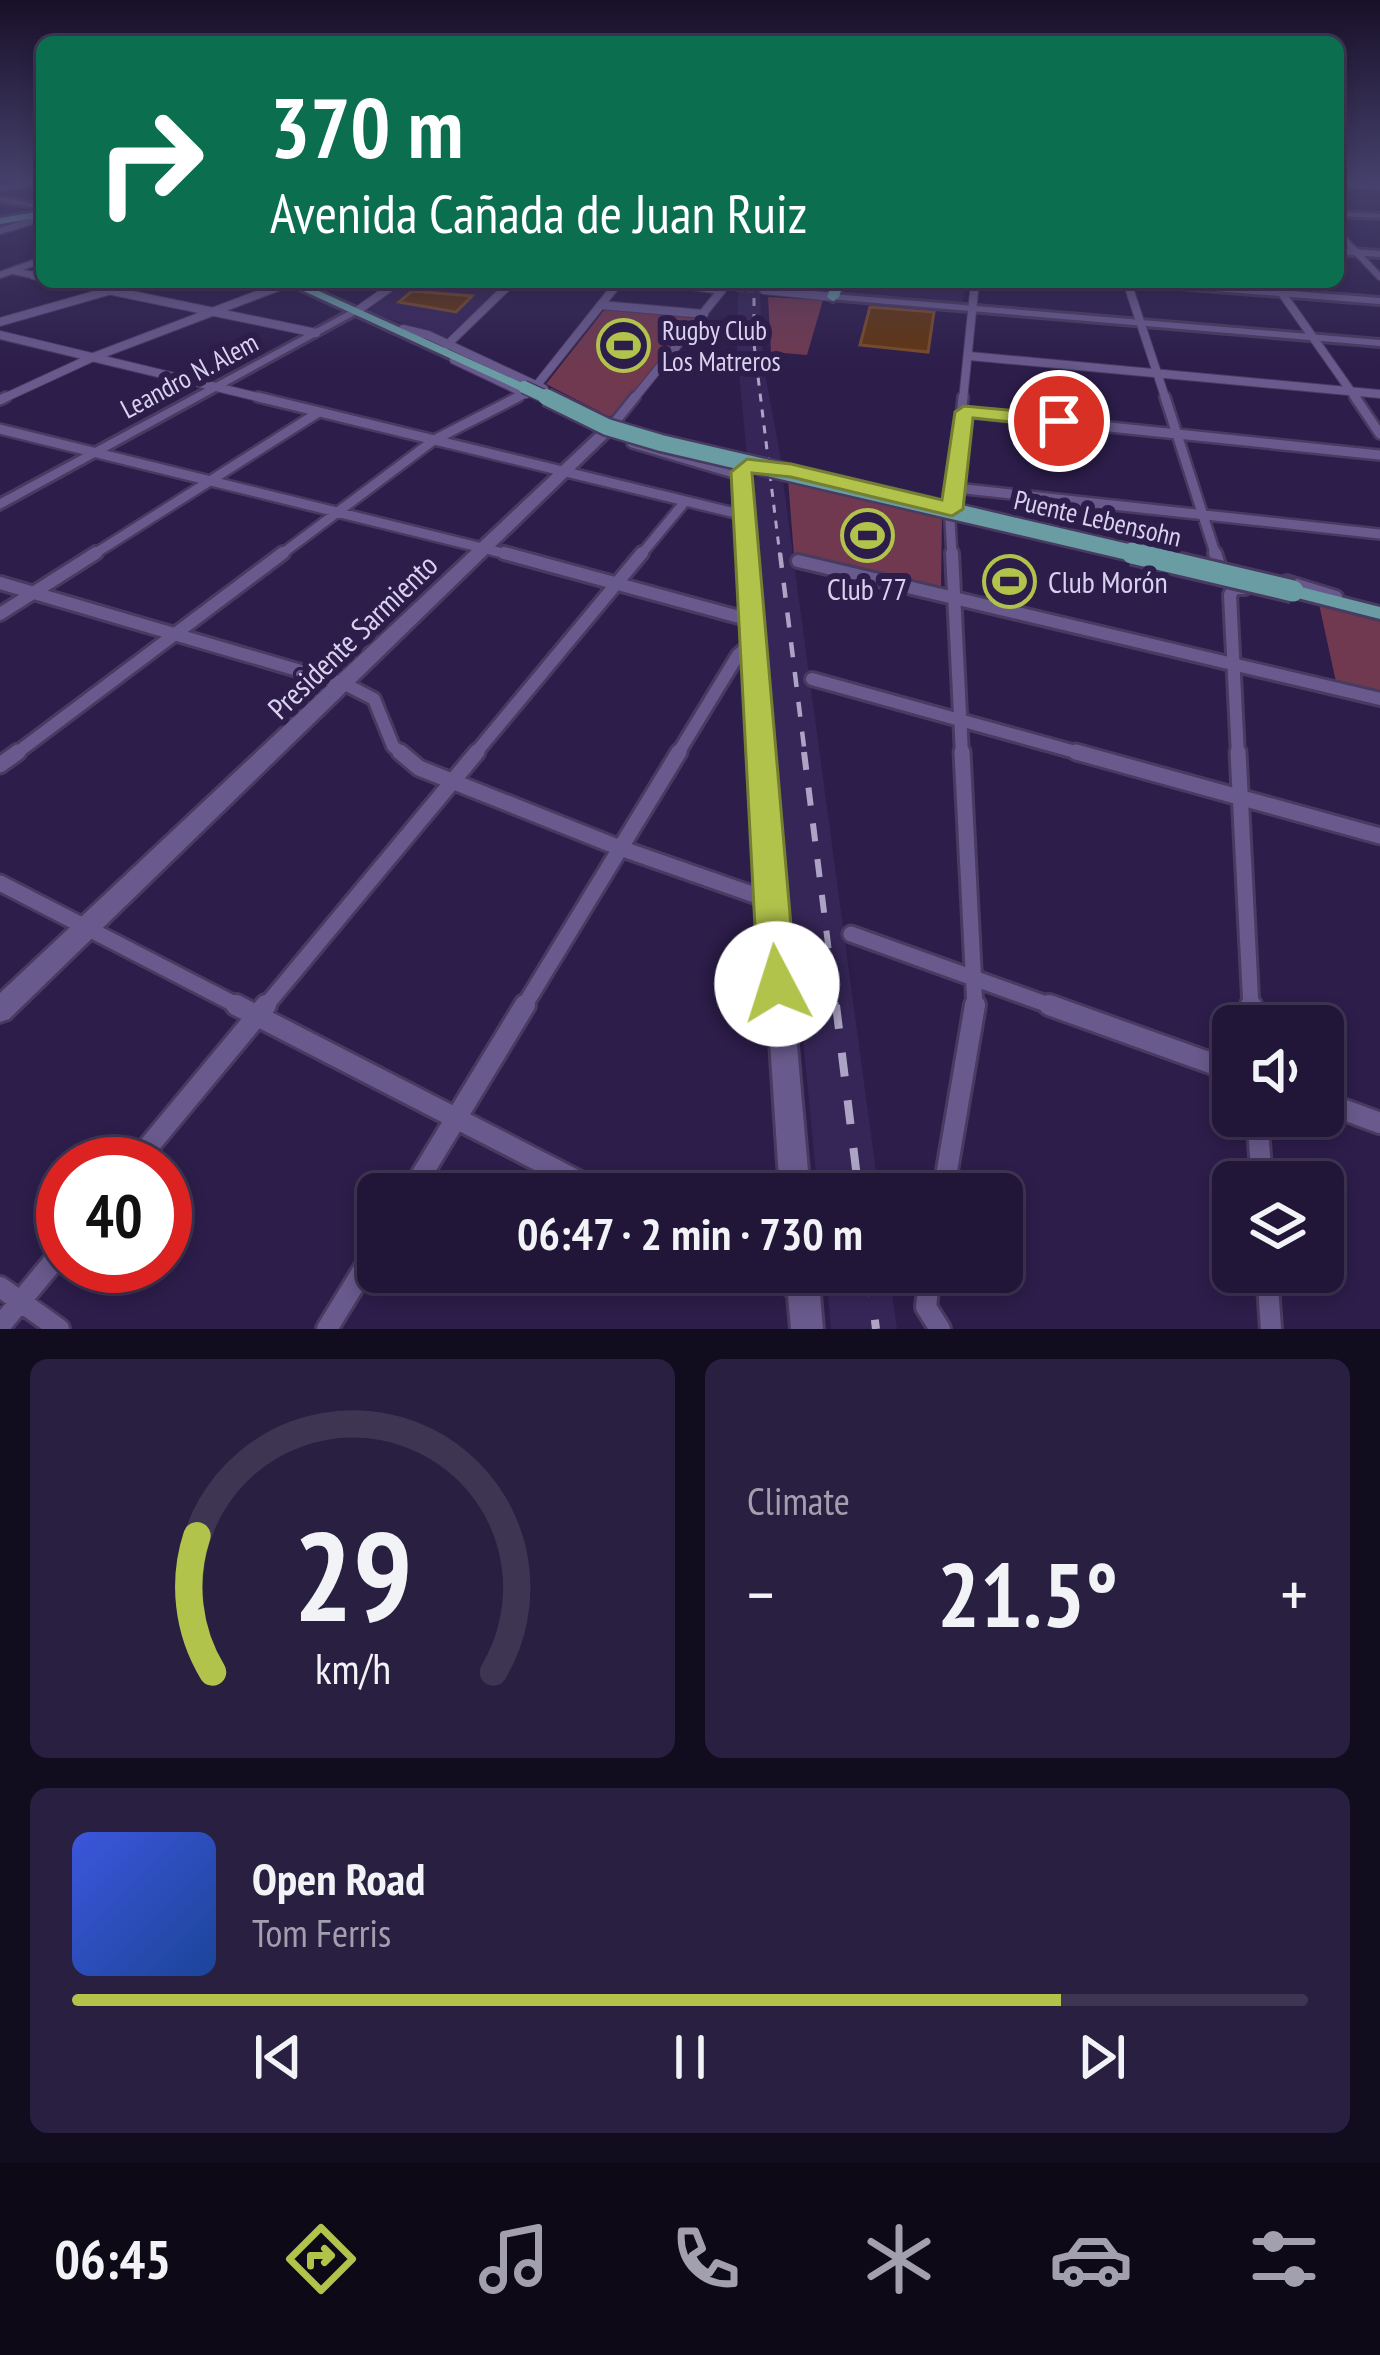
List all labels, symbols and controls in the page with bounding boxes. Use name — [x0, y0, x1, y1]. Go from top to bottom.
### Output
text: 370 m — [270, 72, 463, 181]
icon: right — [72, 84, 228, 240]
text: Avenida Cañada de Juan Ruiz — [270, 178, 807, 248]
place label: Rugby Club Los Matreros — [662, 313, 781, 378]
sports icon: Rugby Club Los Matreros — [595, 318, 651, 374]
street label: Leandro N. Alem — [115, 325, 263, 425]
pin — [1008, 370, 1110, 472]
icon: arrive — [1026, 388, 1092, 454]
street label: Puente Lebensohn — [1011, 482, 1185, 554]
sports icon: Club 77 — [839, 508, 895, 564]
street label: Presidente Sarmiento — [259, 545, 445, 727]
sports icon: Club Morón — [981, 553, 1037, 609]
place label: Club Morón — [1048, 562, 1168, 601]
place label: Club 77 — [827, 569, 907, 608]
position arrow — [714, 921, 840, 1047]
map controls — [1212, 1005, 1344, 1293]
button: sound — [1212, 1005, 1344, 1137]
speed limit sign: 40 — [36, 1137, 192, 1293]
button: layers — [1212, 1161, 1344, 1293]
text: 06:47 · 2 min · 730 m — [517, 1204, 863, 1262]
text: Climate — [747, 1475, 850, 1526]
text: 29 — [293, 1494, 412, 1655]
text: 21.5° — [937, 1535, 1118, 1652]
text: − — [747, 1551, 774, 1636]
text: + — [1281, 1551, 1308, 1636]
text: km/h — [314, 1639, 391, 1695]
text: Open Road — [252, 1849, 425, 1907]
text: Tom Ferris — [252, 1907, 391, 1958]
icon: previous — [245, 2024, 311, 2090]
icon: pause — [657, 2024, 723, 2090]
icon: next — [1069, 2024, 1135, 2090]
icon: directions — [279, 2217, 363, 2301]
icon: music — [472, 2217, 556, 2301]
icon: phone — [664, 2217, 748, 2301]
icon: climate — [857, 2217, 941, 2301]
icon: car — [1049, 2217, 1133, 2301]
icon: filters — [1242, 2217, 1326, 2301]
text: 06:45 — [54, 2224, 171, 2294]

